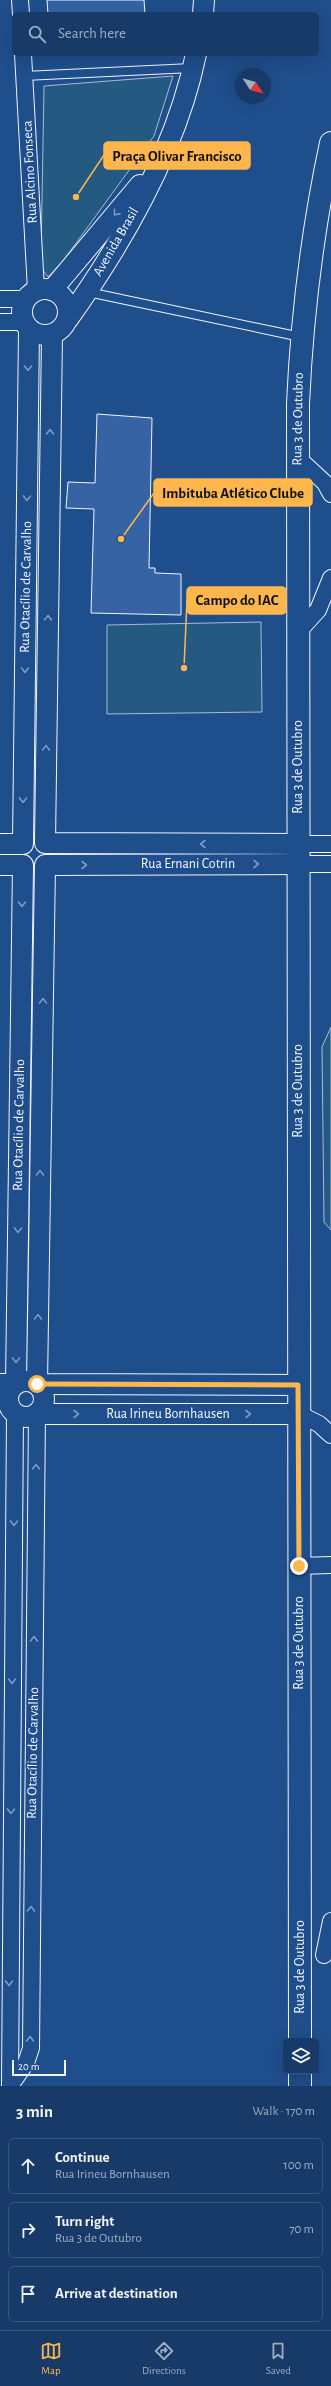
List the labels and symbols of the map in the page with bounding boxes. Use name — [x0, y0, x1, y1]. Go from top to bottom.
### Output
north arrow — [235, 68, 271, 104]
street label: Rua Alcino Fonseca — [20, 120, 40, 224]
callout: Praça Olivar Francisco — [104, 142, 250, 169]
text: Praça Olivar Francisco — [112, 149, 242, 164]
street label: Avenida Brasil — [91, 205, 141, 279]
one-way arrow — [114, 209, 121, 216]
one-way arrow — [24, 365, 33, 371]
street label: Rua 3 de Outubro — [290, 372, 306, 466]
one-way arrow — [46, 429, 54, 435]
callout: Imbituba Atlético Clube — [154, 479, 312, 506]
text: Imbituba Atlético Clube — [162, 486, 304, 501]
one-way arrow — [23, 495, 31, 501]
street label: Rua Otacílio de Carvalho — [18, 521, 34, 653]
callout: Campo do IAC — [187, 587, 286, 614]
text: Campo do IAC — [196, 593, 279, 608]
one-way arrow — [44, 615, 52, 621]
one-way arrow — [21, 667, 29, 673]
street label: Rua 3 de Outubro — [291, 720, 305, 814]
one-way arrow — [42, 745, 50, 751]
one-way arrow — [19, 797, 27, 803]
one-way arrow — [200, 840, 206, 848]
street label: Rua Ernani Cotrin — [141, 857, 235, 871]
one-way arrow — [253, 860, 259, 868]
one-way arrow — [81, 861, 87, 869]
one-way arrow — [18, 901, 26, 907]
one-way arrow — [38, 998, 47, 1004]
street label: Rua 3 de Outubro — [291, 1044, 305, 1138]
street label: Rua Otacílio de Carvalho — [11, 1059, 27, 1191]
one-way arrow — [36, 1170, 44, 1176]
one-way arrow — [14, 1227, 22, 1233]
one-way arrow — [34, 1314, 42, 1320]
one-way arrow — [12, 1357, 20, 1363]
route start — [28, 1375, 46, 1393]
street label: Rua Irineu Bornhausen — [106, 1407, 230, 1421]
one-way arrow — [73, 1410, 79, 1418]
one-way arrow — [245, 1410, 251, 1418]
one-way arrow — [32, 1464, 40, 1470]
one-way arrow — [10, 1520, 18, 1526]
route end — [290, 1557, 308, 1575]
street label: Rua 3 de Outubro — [292, 1596, 306, 1690]
one-way arrow — [30, 1636, 38, 1642]
one-way arrow — [8, 1678, 16, 1684]
street label: Rua Otacílio de Carvalho — [25, 1687, 41, 1819]
one-way arrow — [7, 1808, 15, 1814]
one-way arrow — [26, 1906, 35, 1912]
street label: Rua 3 de Outubro — [293, 1920, 307, 2014]
one-way arrow — [5, 1980, 13, 1986]
one-way arrow — [26, 2036, 34, 2042]
scale bar — [12, 2058, 66, 2077]

